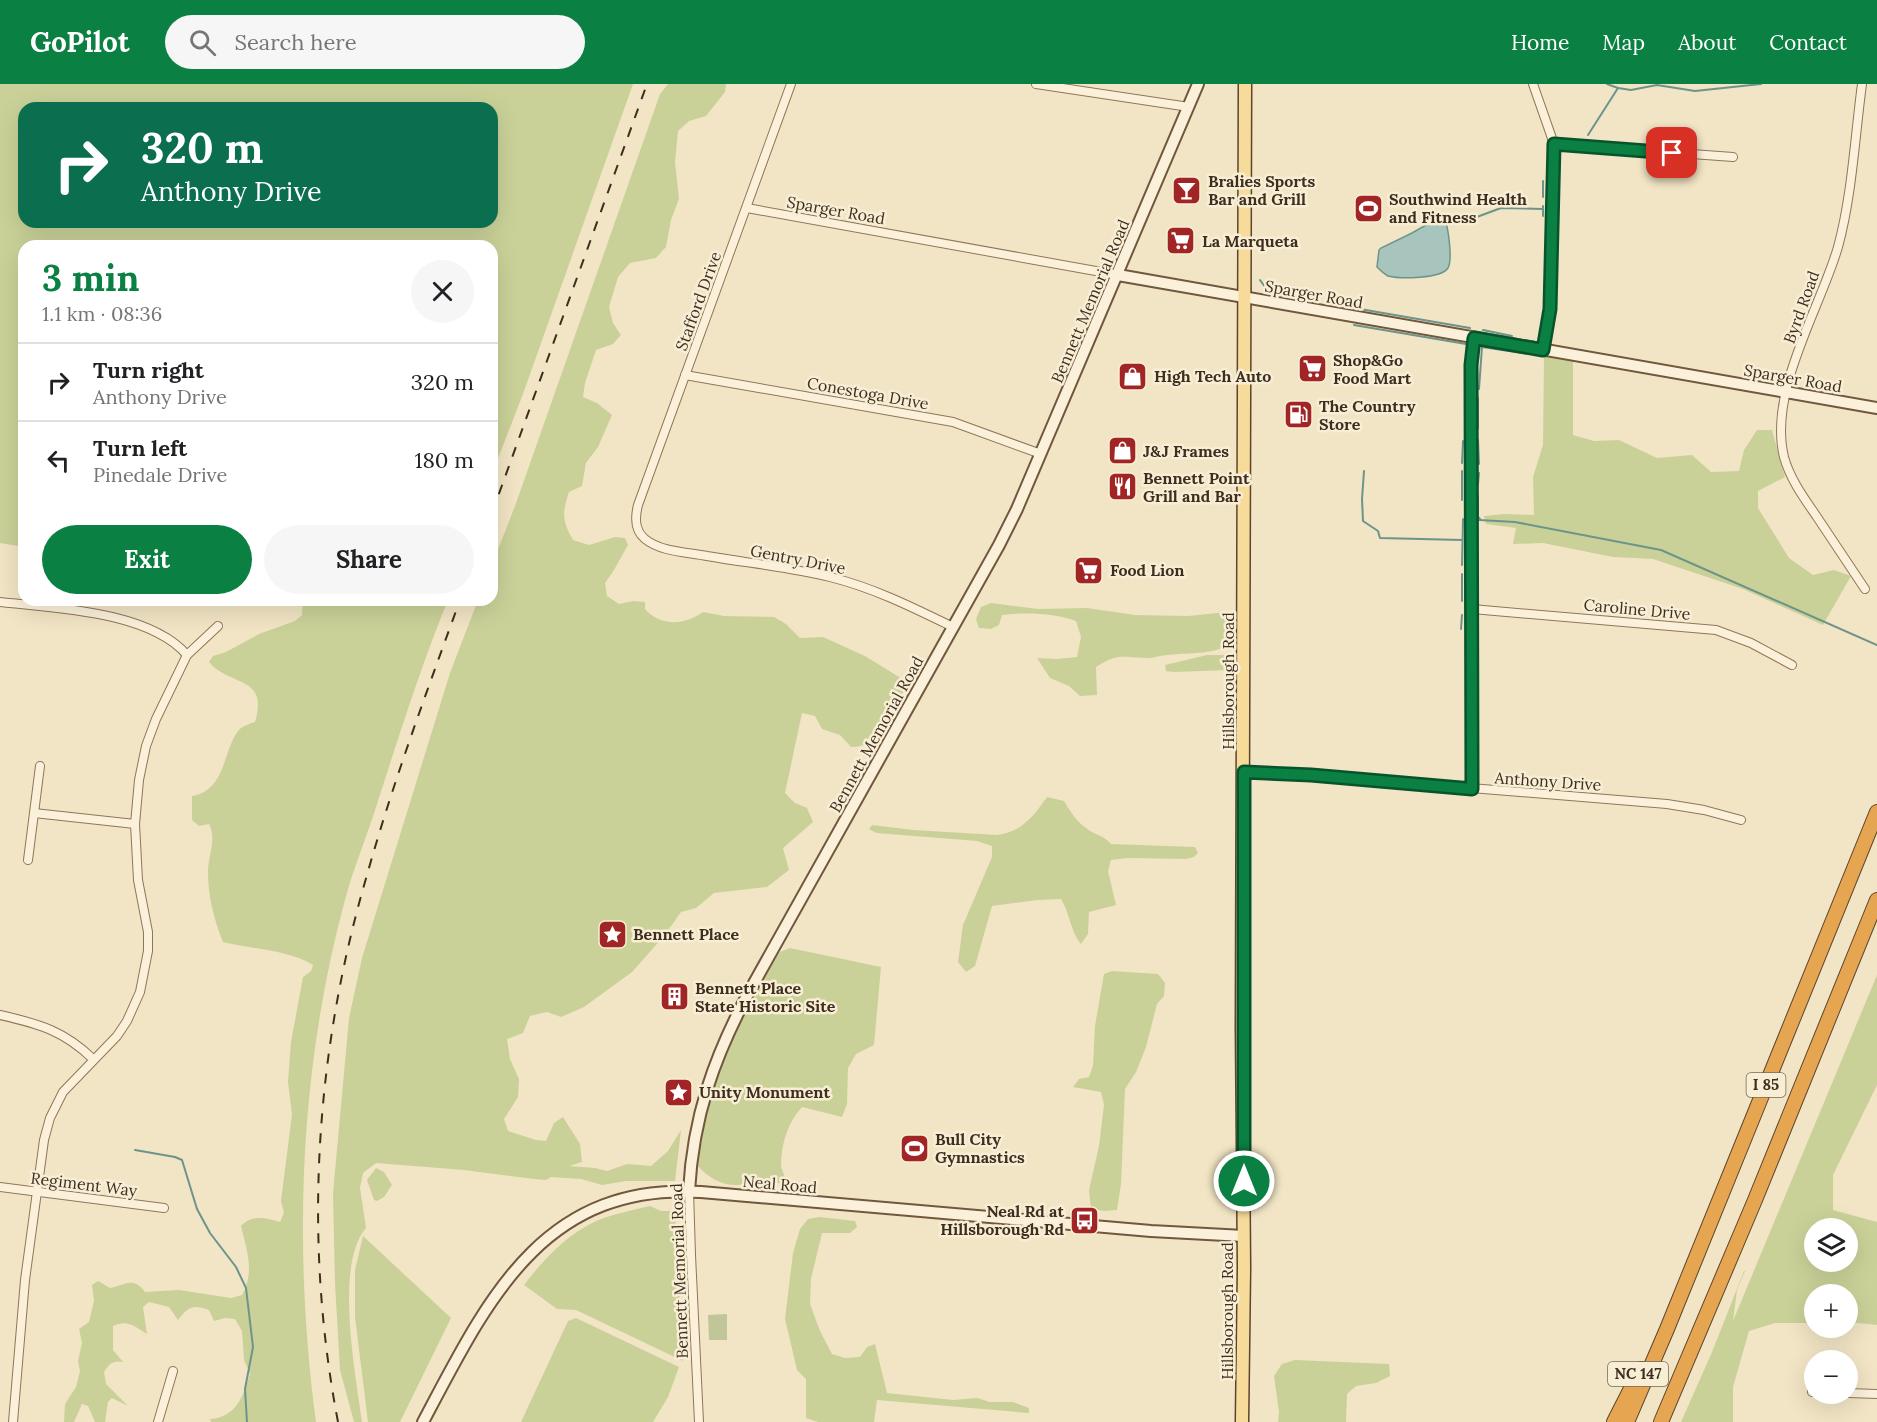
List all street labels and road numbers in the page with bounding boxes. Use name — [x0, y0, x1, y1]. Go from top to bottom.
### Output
street label: Sparger Road — [785, 192, 887, 229]
street label: Bennett Memorial Road — [1046, 216, 1134, 386]
street label: Stafford Drive — [671, 248, 725, 353]
street label: Byrd Road — [1779, 268, 1824, 346]
street label: Sparger Road — [1263, 276, 1365, 313]
street label: Sparger Road — [1742, 360, 1844, 397]
street label: Conestoga Drive — [806, 372, 931, 414]
street label: Gentry Drive — [749, 540, 848, 578]
street label: Caroline Drive — [1583, 594, 1692, 624]
street label: Hillsborough Road — [1218, 612, 1238, 750]
street label: Bennett Memorial Road — [825, 652, 928, 816]
street label: Anthony Drive — [1493, 767, 1602, 795]
road number: I 85 — [1746, 1073, 1786, 1097]
street label: Regiment Way — [30, 1168, 139, 1201]
street label: Neal Road — [742, 1171, 818, 1197]
street label: Bennett Memorial Road — [666, 1182, 692, 1359]
street label: Hillsborough Road — [1217, 1242, 1237, 1380]
road number: NC 147 — [1608, 1362, 1668, 1386]

